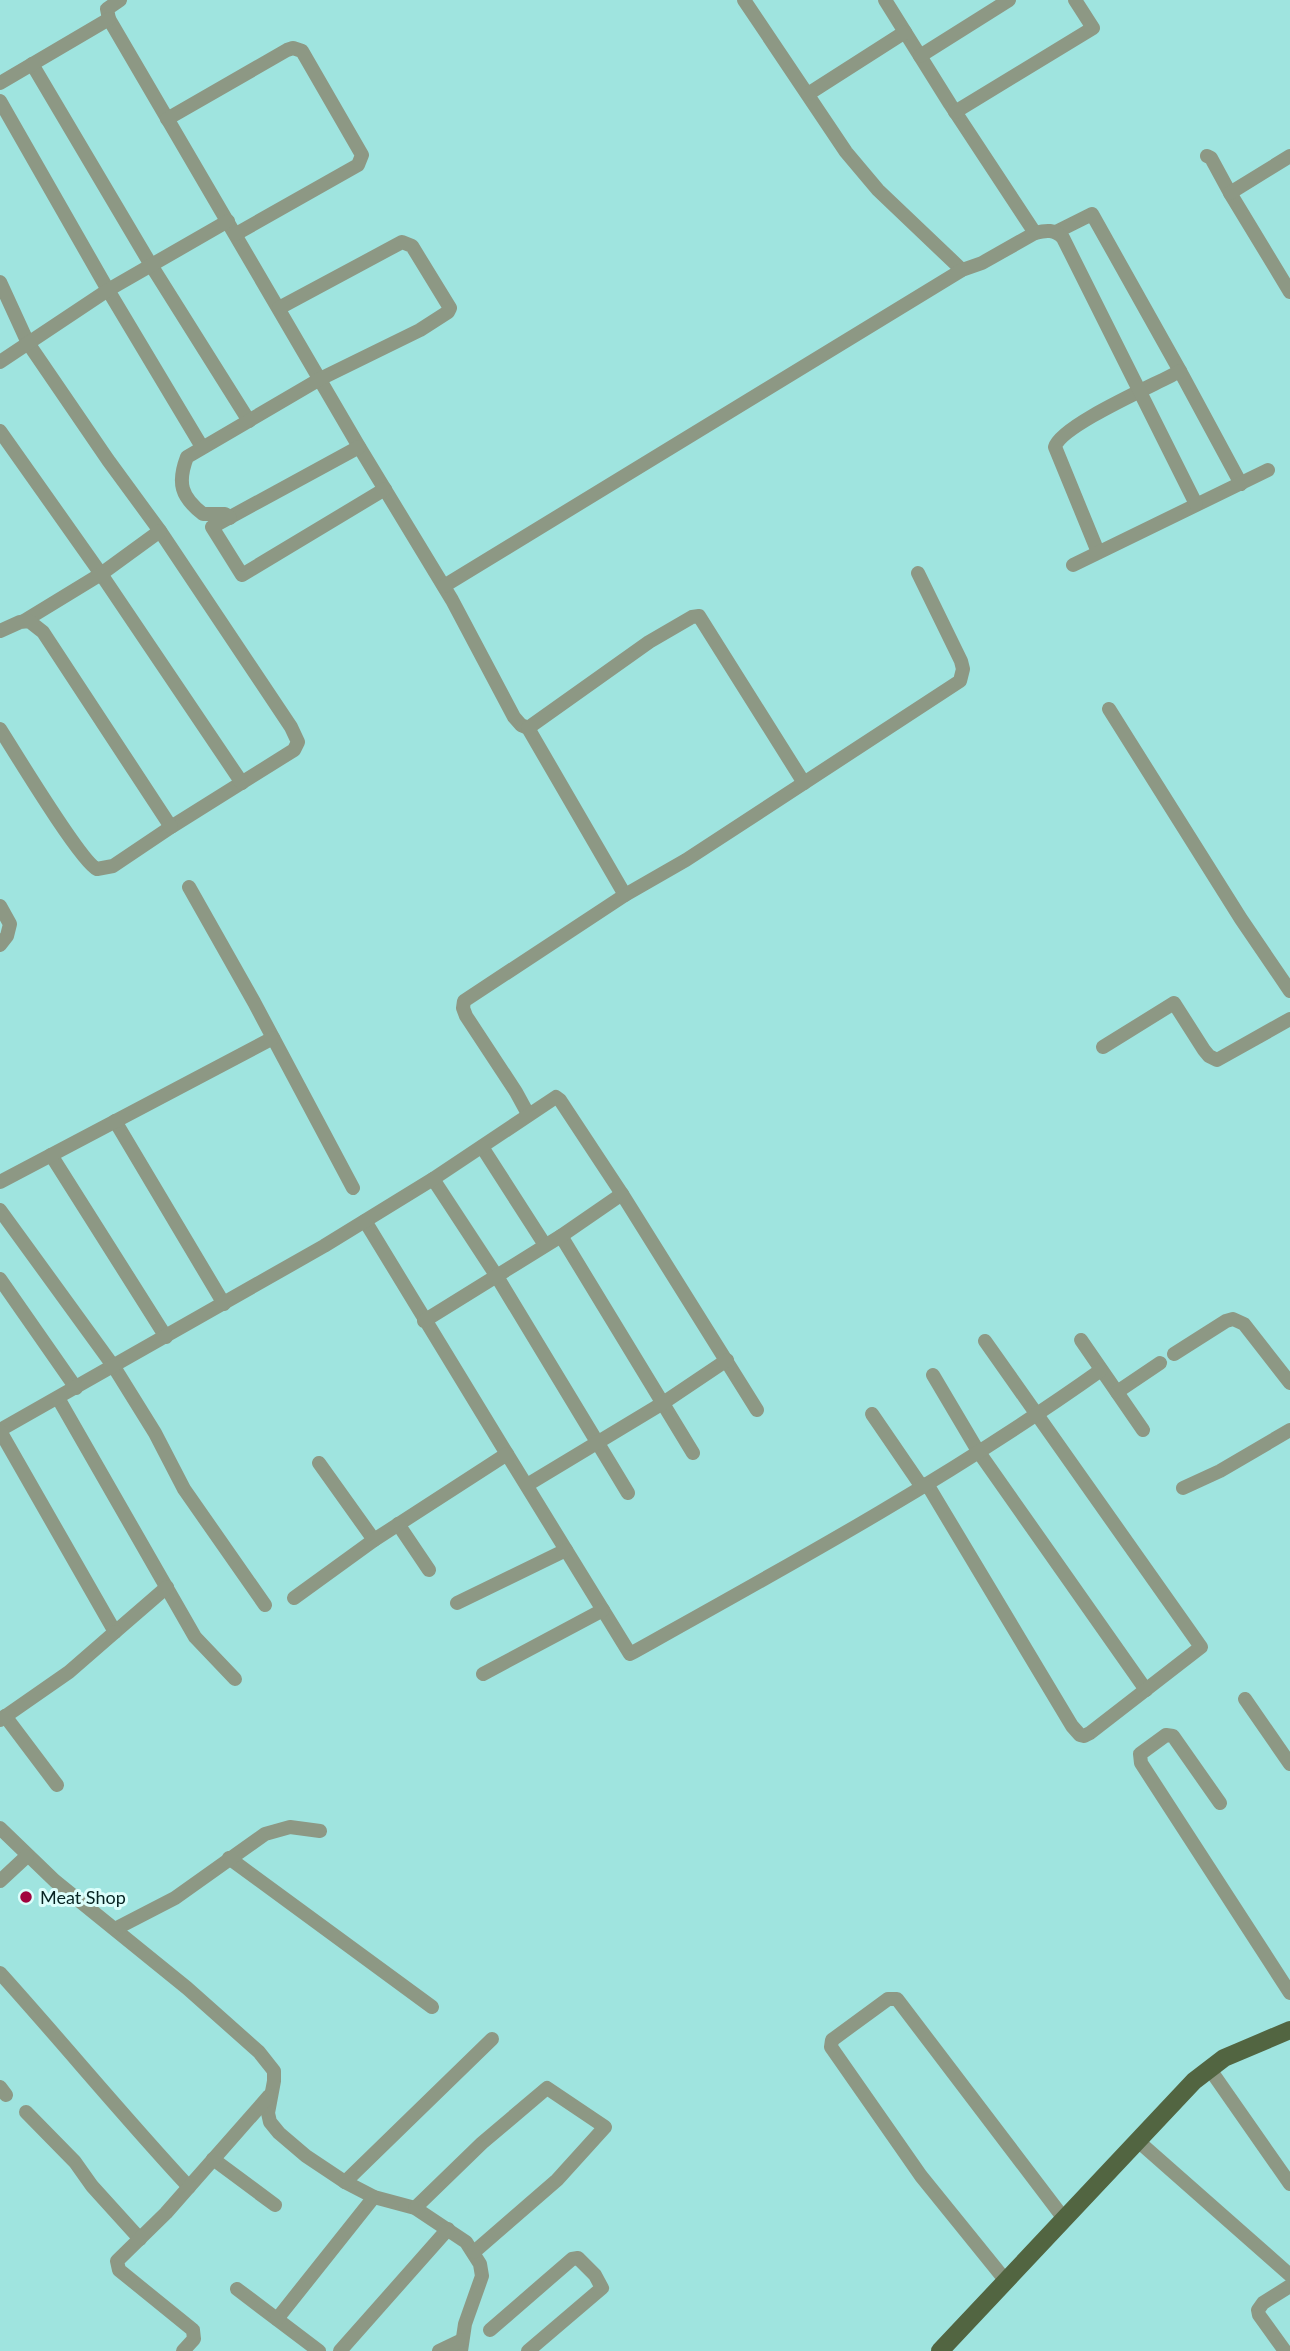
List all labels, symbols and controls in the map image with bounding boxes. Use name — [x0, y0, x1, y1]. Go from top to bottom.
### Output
place label: Meat Shop — [40, 1886, 126, 1908]
marker: Meat Shop — [18, 1889, 34, 1905]

